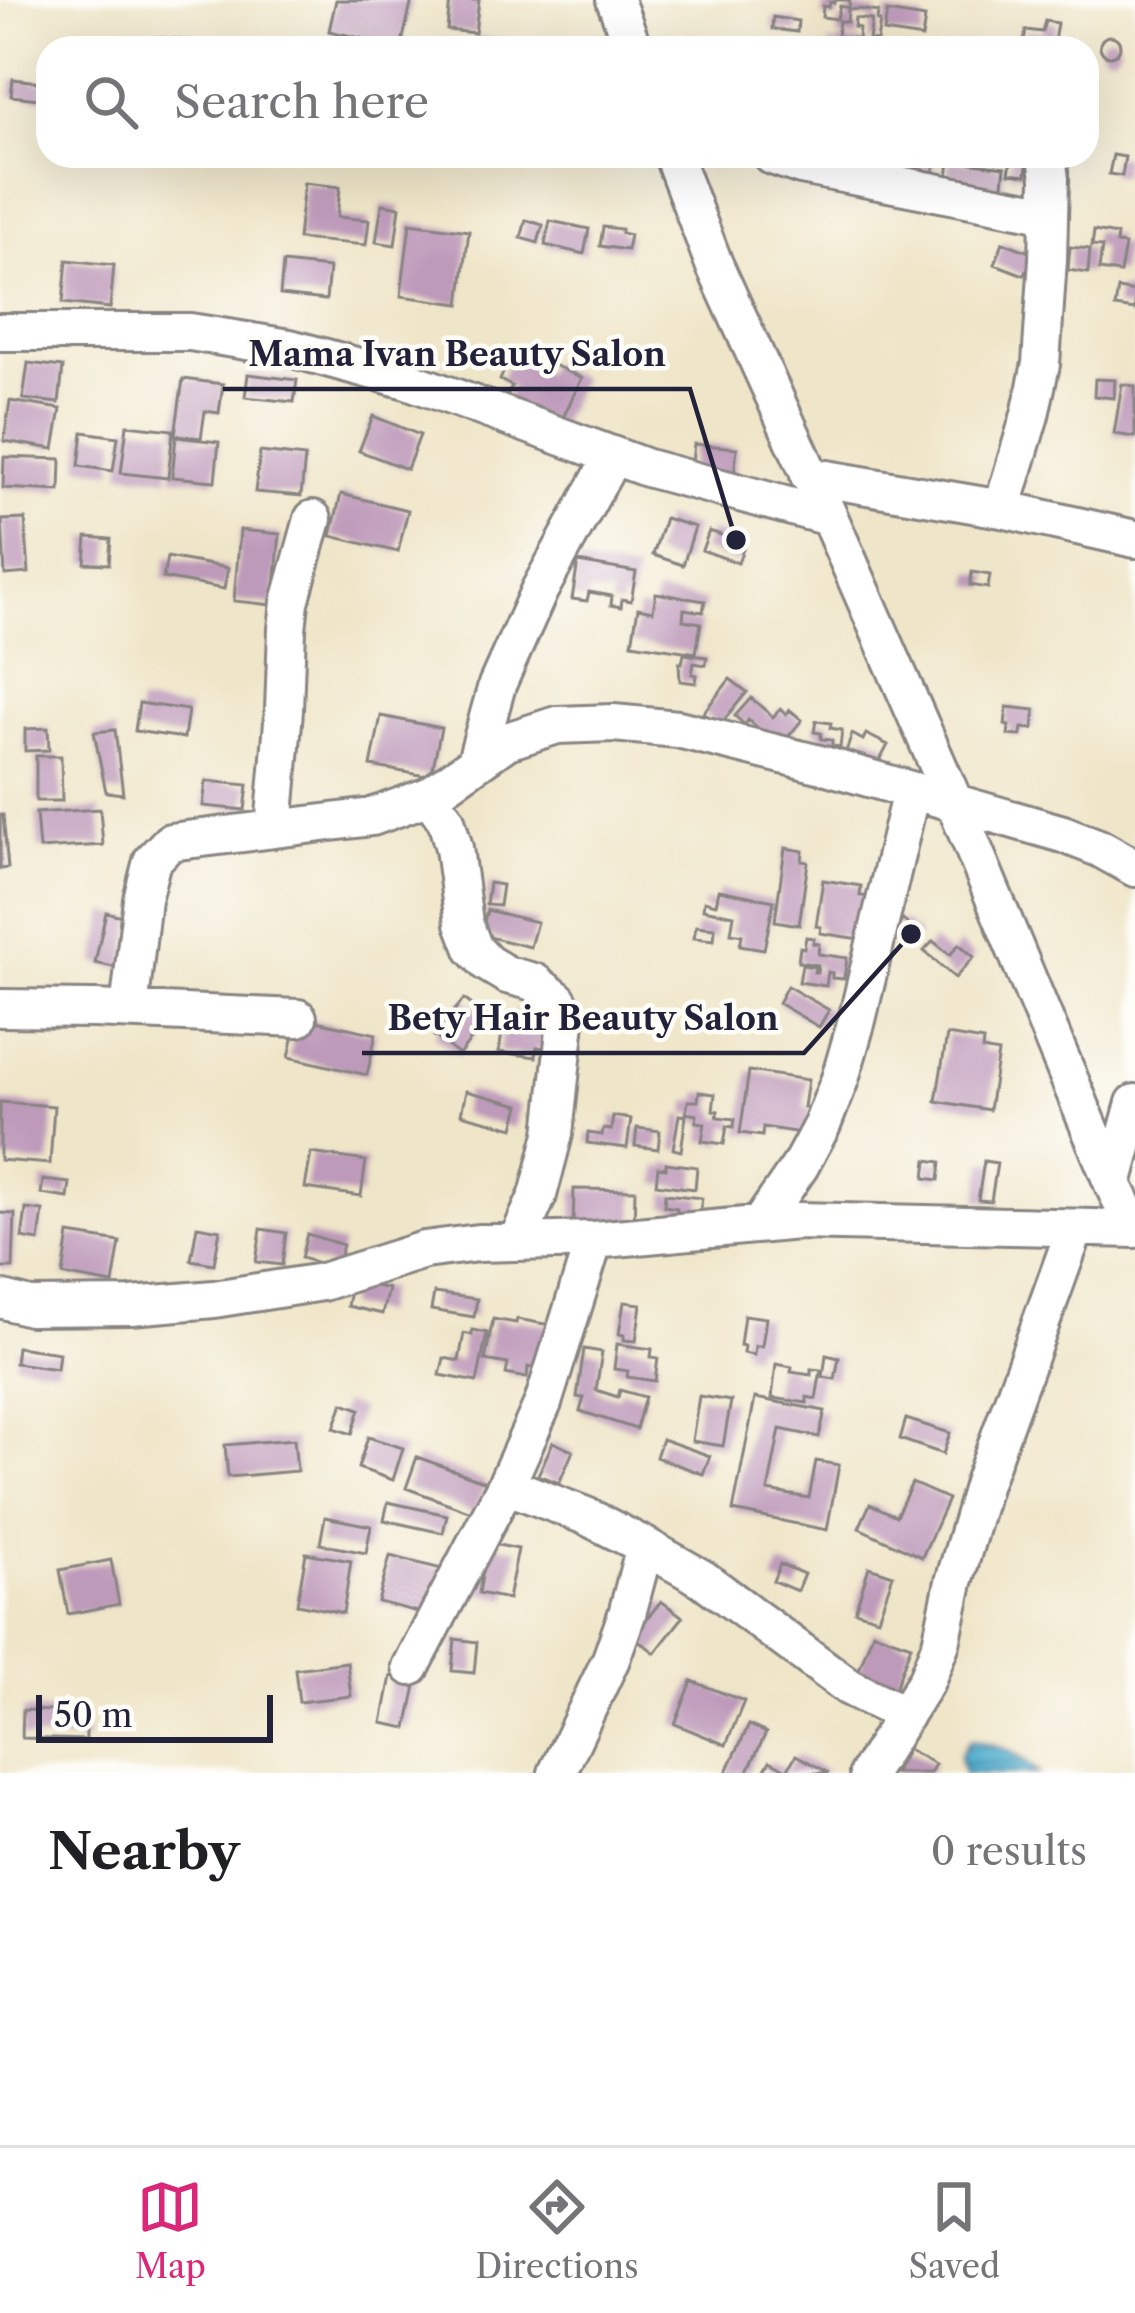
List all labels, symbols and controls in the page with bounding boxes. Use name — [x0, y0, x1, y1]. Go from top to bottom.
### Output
search box — [36, 36, 1099, 168]
icon: search — [78, 69, 144, 135]
text: Search here — [174, 74, 429, 130]
callout: Mama Ivan Beauty Salon — [223, 320, 690, 389]
text: Mama Ivan Beauty Salon — [248, 334, 666, 375]
callout: Bety Hair Beauty Salon — [362, 984, 804, 1053]
text: Bety Hair Beauty Salon — [387, 998, 779, 1039]
scale bar — [36, 1689, 273, 1742]
text: 50 m — [54, 1695, 132, 1736]
text: Nearby — [48, 1820, 240, 1882]
text: 0 results — [931, 1827, 1087, 1875]
tab: Map — [135, 2174, 206, 2287]
tab: Directions — [476, 2174, 639, 2287]
tab: Saved — [908, 2174, 1000, 2287]

